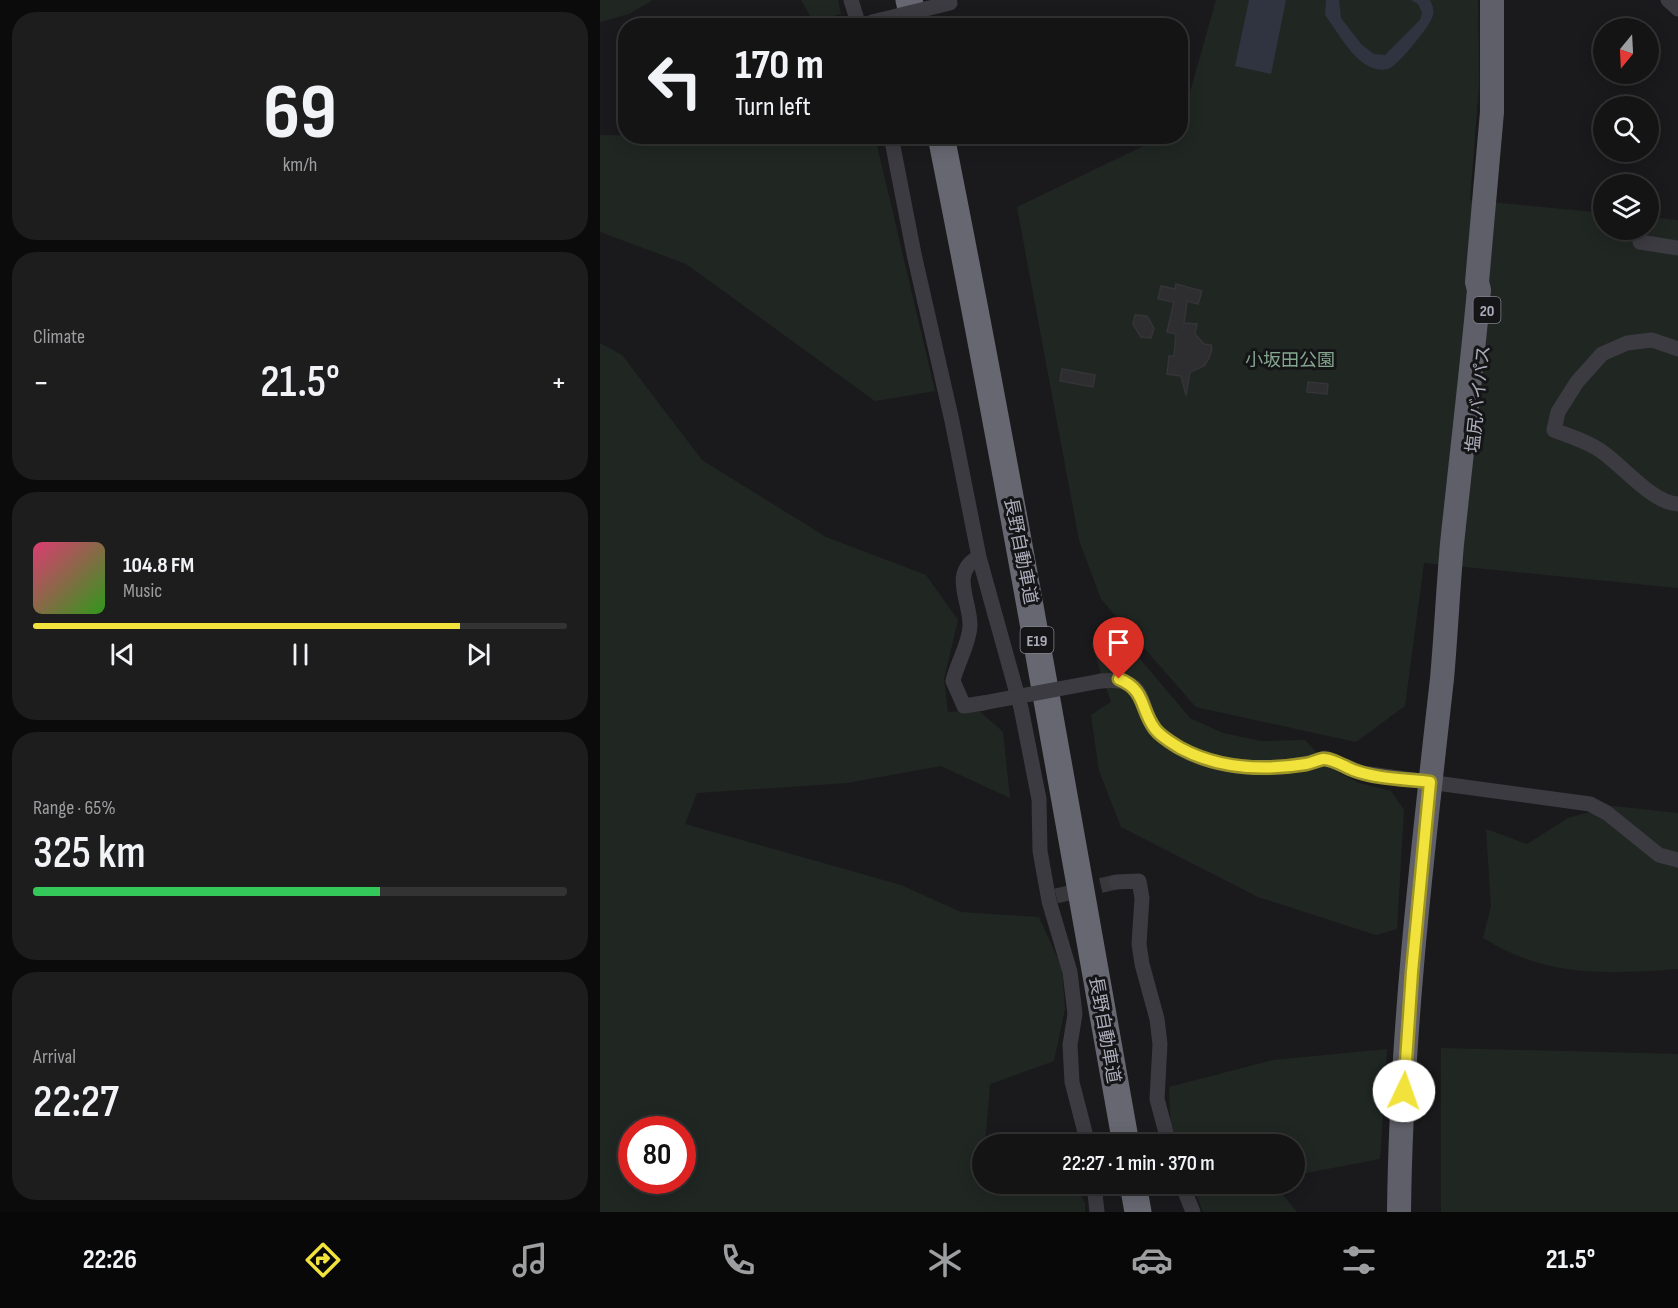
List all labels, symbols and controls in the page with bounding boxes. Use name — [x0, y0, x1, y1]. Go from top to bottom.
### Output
north arrow — [1593, 18, 1659, 84]
map controls — [1593, 18, 1659, 240]
text: 170 m — [735, 40, 824, 91]
icon: left — [636, 42, 714, 120]
text: 69 — [263, 67, 337, 160]
text: Turn left — [735, 91, 811, 123]
button: search — [1593, 96, 1659, 162]
text: km/h — [283, 153, 317, 177]
button: layers — [1593, 174, 1659, 240]
road number: 20 — [1474, 297, 1500, 323]
text: Climate — [33, 325, 85, 349]
street label: 塩尻バイパス — [1462, 344, 1495, 454]
park label: 小坂田公園 — [1245, 350, 1335, 371]
text: 21.5° — [260, 355, 340, 410]
text: − — [33, 363, 49, 403]
text: + — [551, 363, 567, 403]
street label: 長野自動車道 — [1000, 496, 1041, 606]
text: 104.8 FM — [123, 552, 194, 579]
text: Music — [123, 579, 162, 603]
pin — [1093, 617, 1144, 679]
icon: arrive — [1102, 626, 1135, 659]
road number: E19 — [1020, 627, 1054, 653]
icon: previous — [106, 638, 139, 671]
icon: pause — [284, 638, 317, 671]
icon: next — [462, 638, 495, 671]
text: Range · 65% — [33, 796, 116, 820]
text: 325 km — [33, 826, 146, 881]
street label: 長野自動車道 — [1085, 975, 1124, 1085]
text: Arrival — [33, 1045, 76, 1069]
position arrow — [1372, 1059, 1436, 1123]
text: 22:27 — [33, 1075, 119, 1130]
speed limit sign: 80 — [618, 1116, 696, 1194]
text: 22:27 · 1 min · 370 m — [1062, 1150, 1215, 1177]
icon: directions — [302, 1239, 344, 1281]
icon: music — [509, 1239, 551, 1281]
icon: phone — [717, 1239, 759, 1281]
icon: climate — [924, 1239, 966, 1281]
icon: car — [1131, 1239, 1173, 1281]
icon: filters — [1338, 1239, 1380, 1281]
text: 22:26 — [83, 1244, 137, 1276]
text: 21.5° — [1546, 1244, 1595, 1276]

